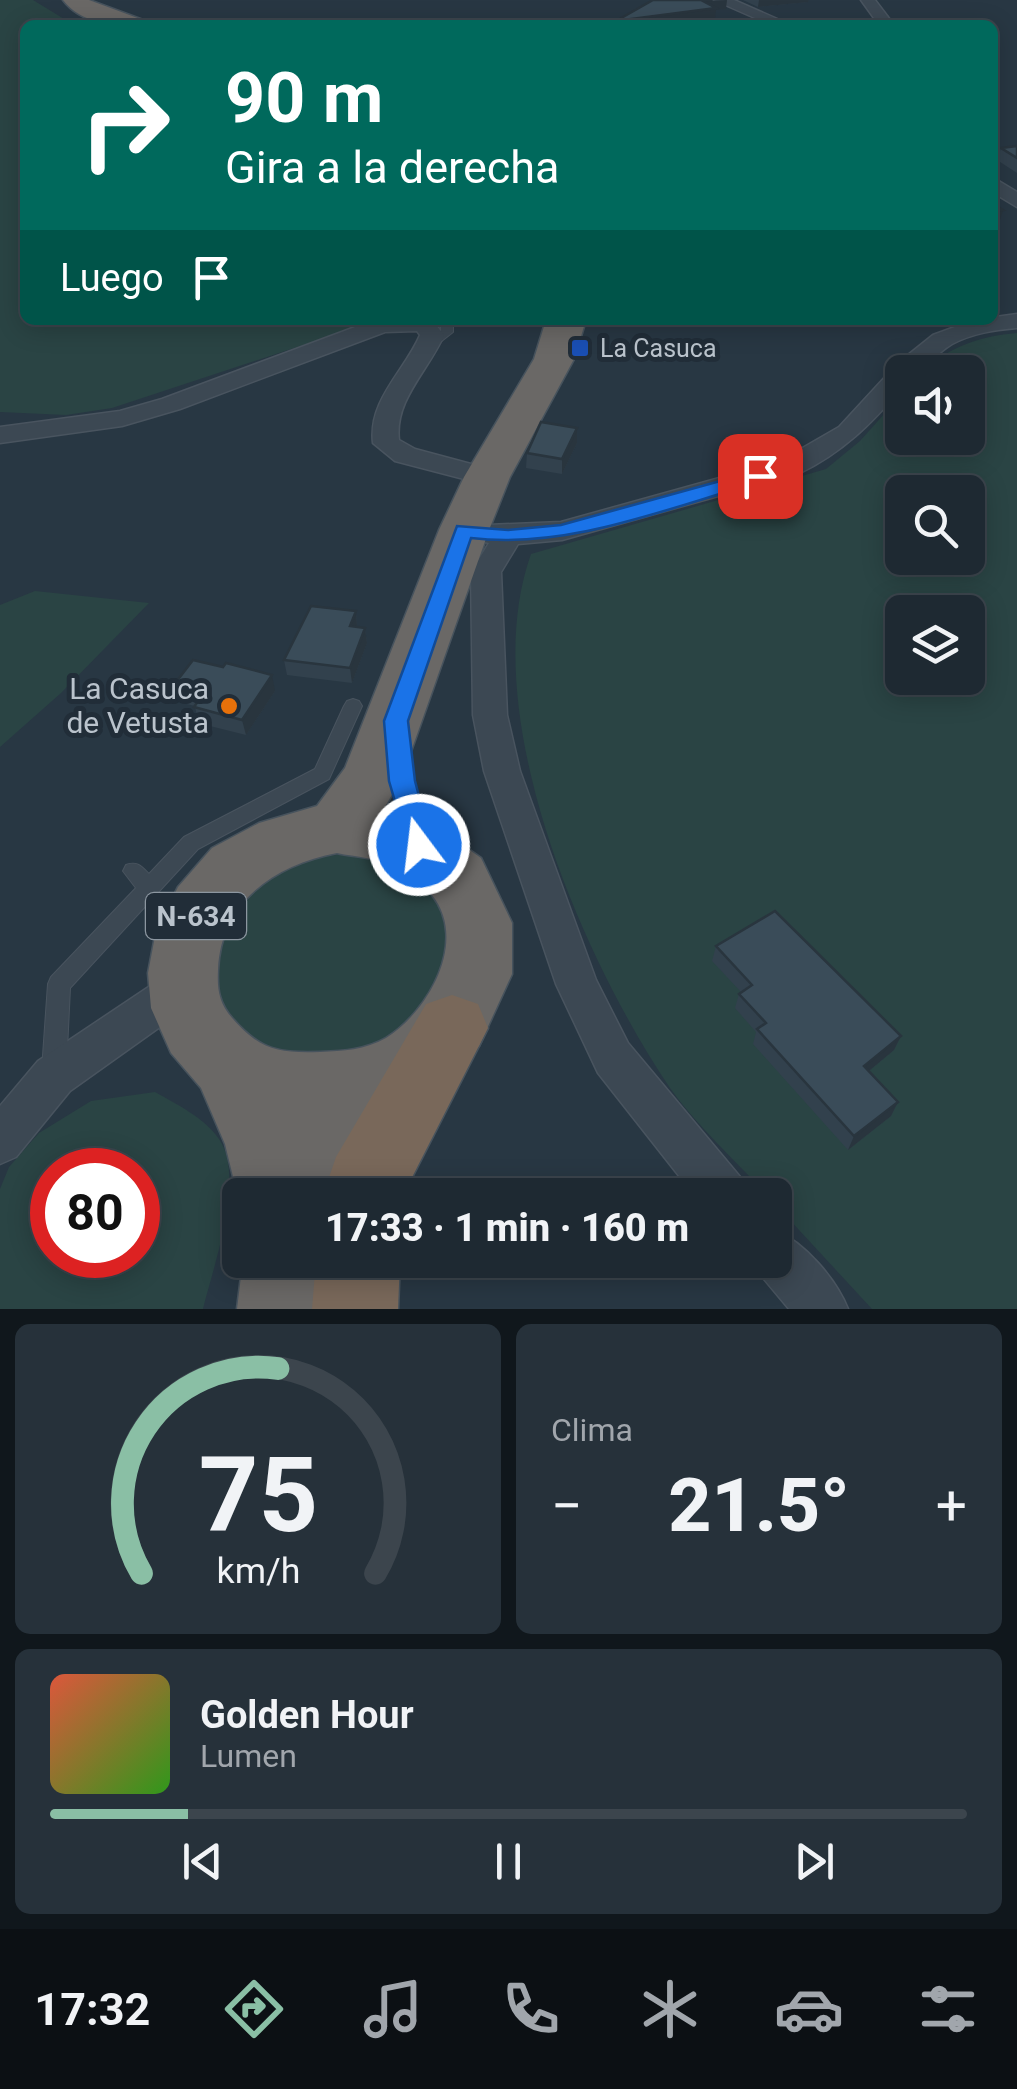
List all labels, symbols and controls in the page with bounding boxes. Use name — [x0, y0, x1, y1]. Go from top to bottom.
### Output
text: 90 m — [225, 57, 383, 139]
icon: right — [60, 60, 190, 190]
text: Gira a la derecha — [225, 141, 560, 194]
icon: arrive — [184, 250, 239, 305]
text: Luego — [60, 256, 164, 300]
place label: La Casuca — [600, 334, 717, 363]
marker: La Casuca — [569, 337, 591, 359]
map controls — [885, 355, 985, 695]
button: sound — [885, 355, 985, 455]
pin — [718, 434, 803, 519]
icon: arrive — [733, 449, 788, 504]
button: search — [885, 475, 985, 575]
button: layers — [885, 595, 985, 695]
place label: La Casuca de Vetusta — [66, 671, 209, 740]
marker: La Casuca de Vetusta — [218, 695, 240, 717]
position arrow — [367, 793, 471, 897]
road number: N-634 — [146, 893, 246, 939]
speed limit sign: 80 — [30, 1148, 160, 1278]
text: 17:33 · 1 min · 160 m — [325, 1206, 689, 1250]
text: Clima — [551, 1411, 633, 1449]
text: 75 — [198, 1435, 318, 1556]
text: 21.5° — [668, 1461, 850, 1549]
text: − — [551, 1474, 582, 1538]
text: + — [936, 1474, 967, 1538]
text: km/h — [216, 1550, 300, 1592]
text: Golden Hour — [200, 1693, 414, 1737]
text: Lumen — [200, 1737, 297, 1775]
icon: previous — [175, 1834, 230, 1889]
icon: pause — [481, 1834, 536, 1889]
icon: next — [787, 1834, 842, 1889]
icon: directions — [219, 1974, 289, 2044]
icon: music — [358, 1974, 428, 2044]
icon: phone — [496, 1974, 566, 2044]
icon: climate — [635, 1974, 705, 2044]
icon: car — [774, 1974, 844, 2044]
icon: filters — [913, 1974, 983, 2044]
text: 17:32 — [34, 1983, 150, 2036]

